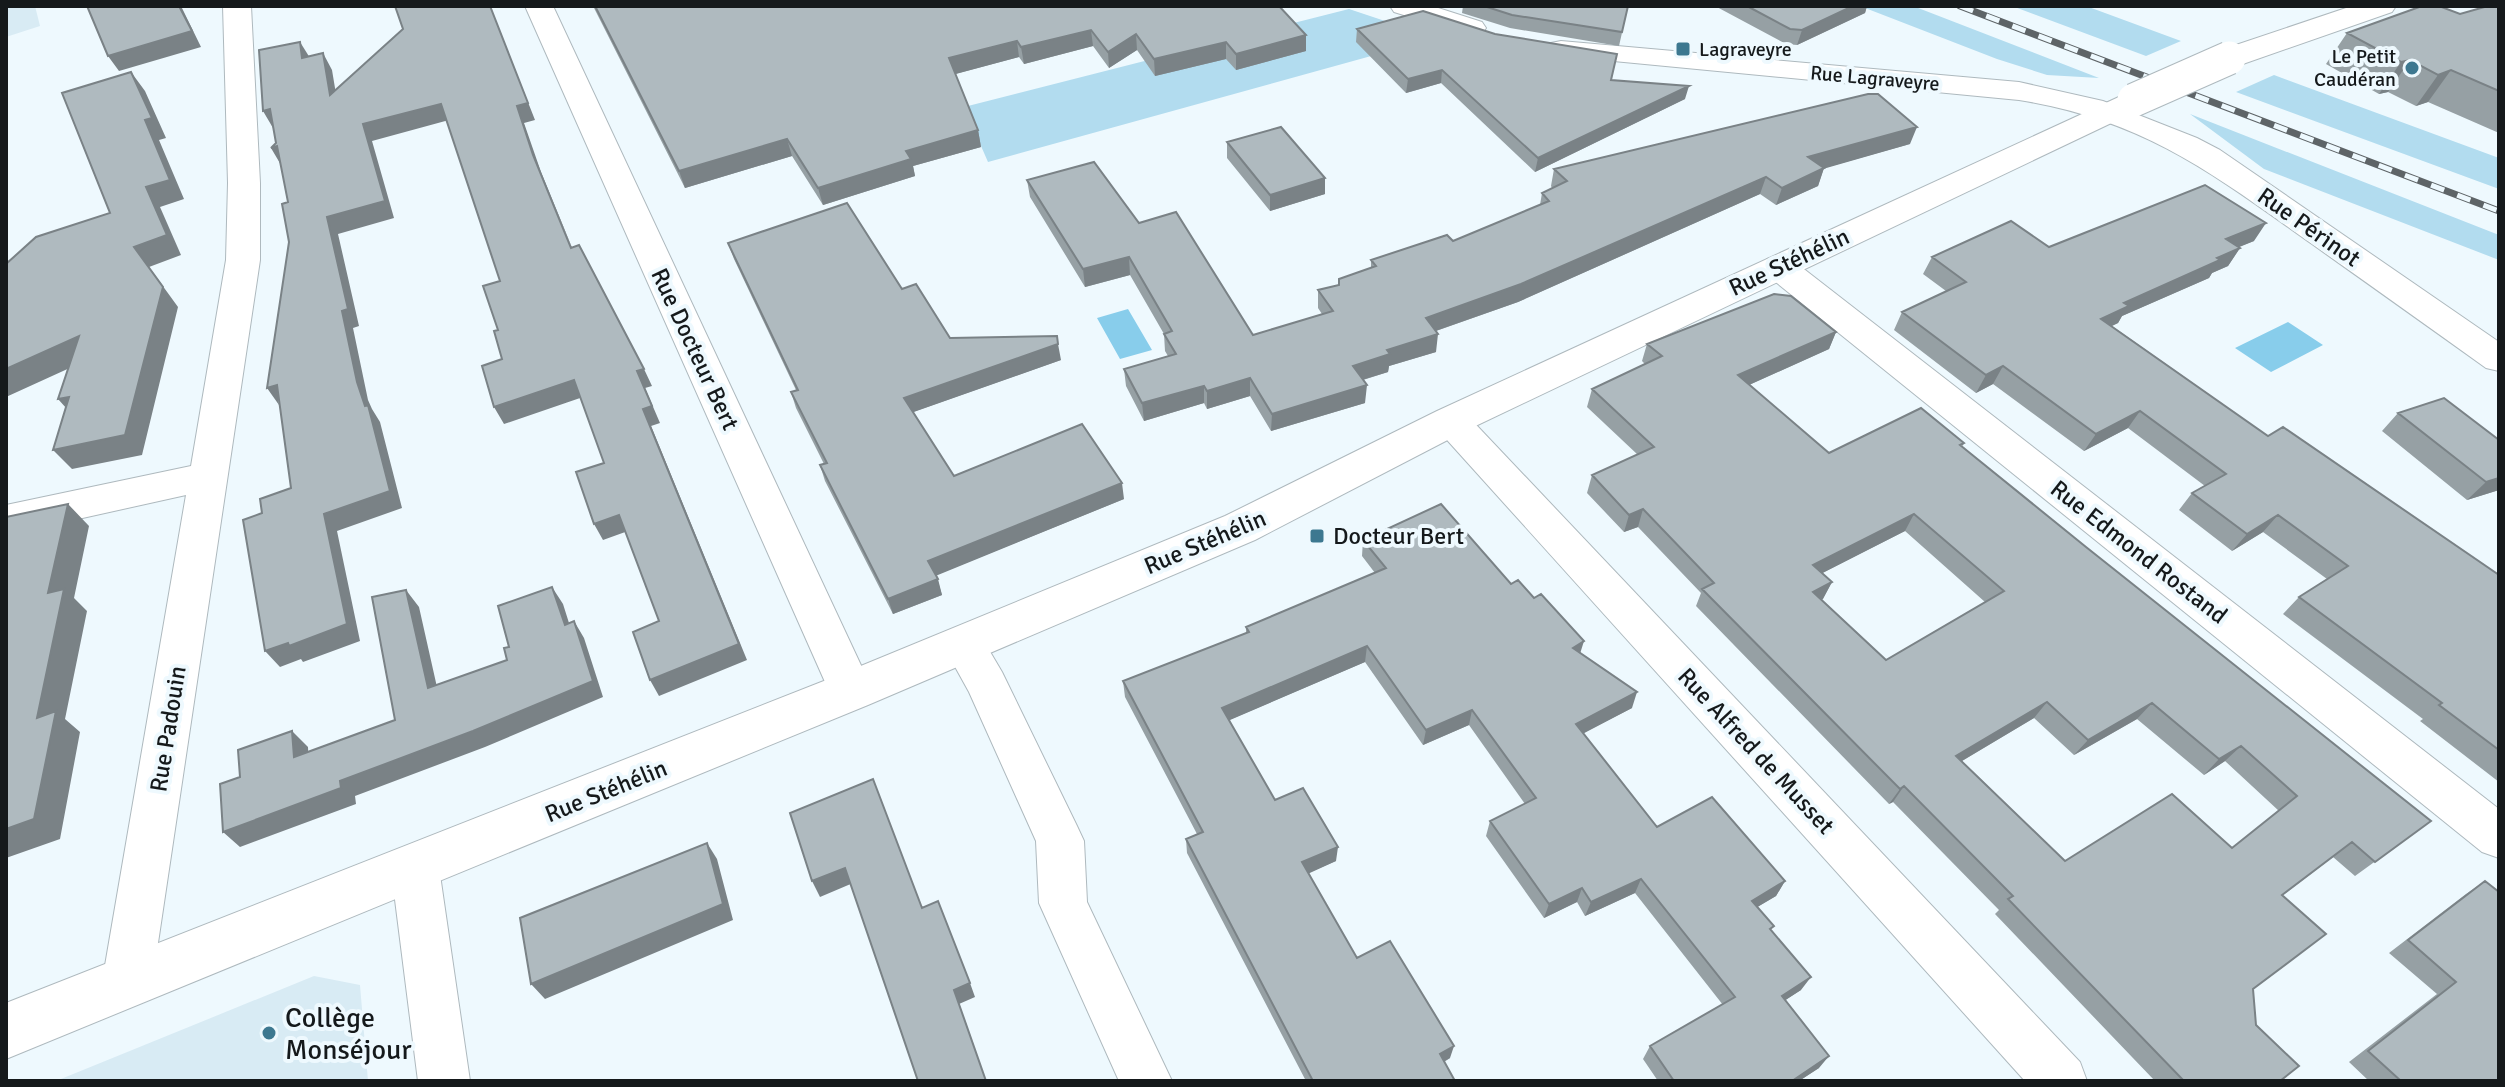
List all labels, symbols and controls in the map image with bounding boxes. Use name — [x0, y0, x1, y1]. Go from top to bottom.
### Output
place label: Lagraveyre — [1699, 37, 1792, 62]
marker: Lagraveyre — [1674, 40, 1692, 58]
place label: Le Petit Caudéran — [2314, 44, 2396, 92]
marker: Le Petit Caudéran — [2403, 59, 2421, 77]
street label: Rue Lagraveyre — [1809, 60, 1941, 97]
street label: Rue Périnot — [2252, 181, 2366, 273]
street label: Rue Stéhélin — [1724, 221, 1854, 303]
street label: Rue Docteur Bert — [644, 263, 746, 435]
street label: Rue Edmond Rostand — [2044, 474, 2234, 630]
street label: Rue Stéhélin — [1140, 503, 1270, 581]
place label: Docteur Bert — [1333, 521, 1464, 551]
marker: Docteur Bert — [1308, 527, 1326, 545]
street label: Rue Alfred de Musset — [1671, 662, 1841, 840]
street label: Rue Padouin — [143, 664, 193, 794]
street label: Rue Stéhélin — [540, 753, 672, 829]
place label: Collège Monséjour — [285, 1001, 412, 1067]
marker: Collège Monséjour — [260, 1024, 278, 1042]

